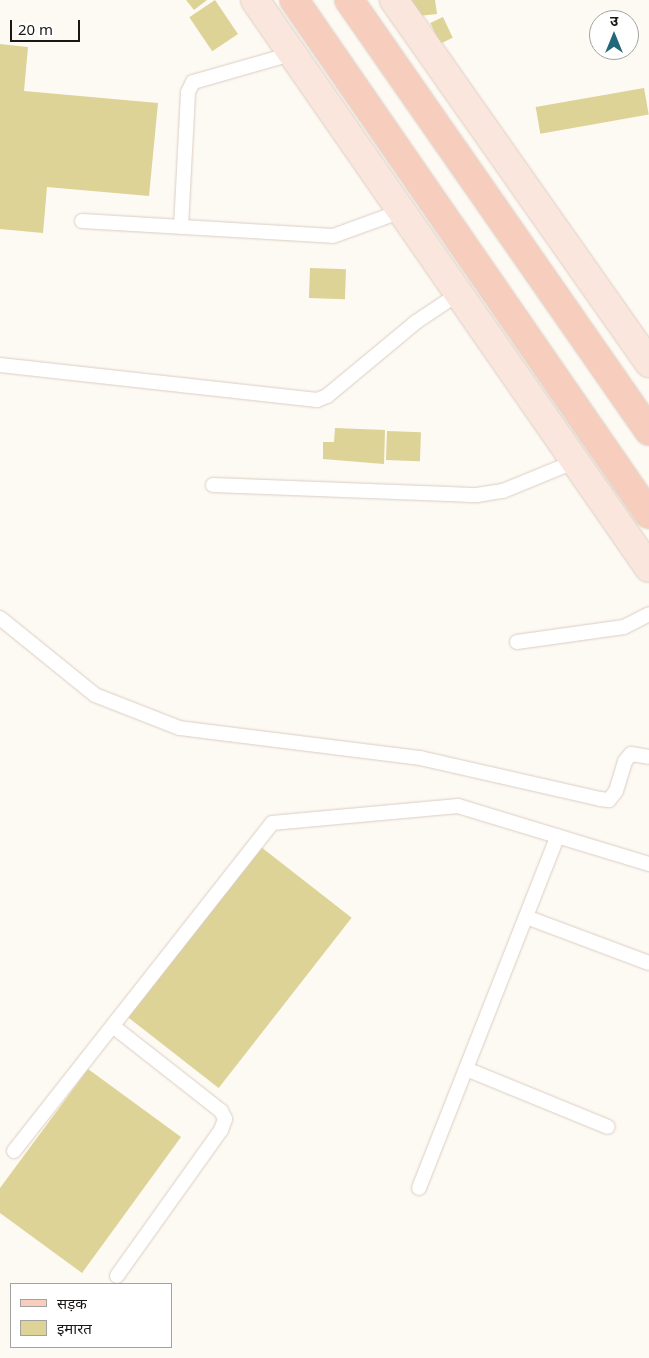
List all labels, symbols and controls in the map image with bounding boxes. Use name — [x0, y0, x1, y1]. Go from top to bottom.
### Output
scale bar — [12, 10, 82, 42]
north arrow — [589, 10, 639, 60]
text: उ — [610, 11, 618, 30]
text: 20 m — [18, 19, 53, 39]
legend — [10, 1283, 172, 1348]
text: सड़क — [57, 1293, 87, 1313]
text: इमारत — [57, 1318, 92, 1338]

